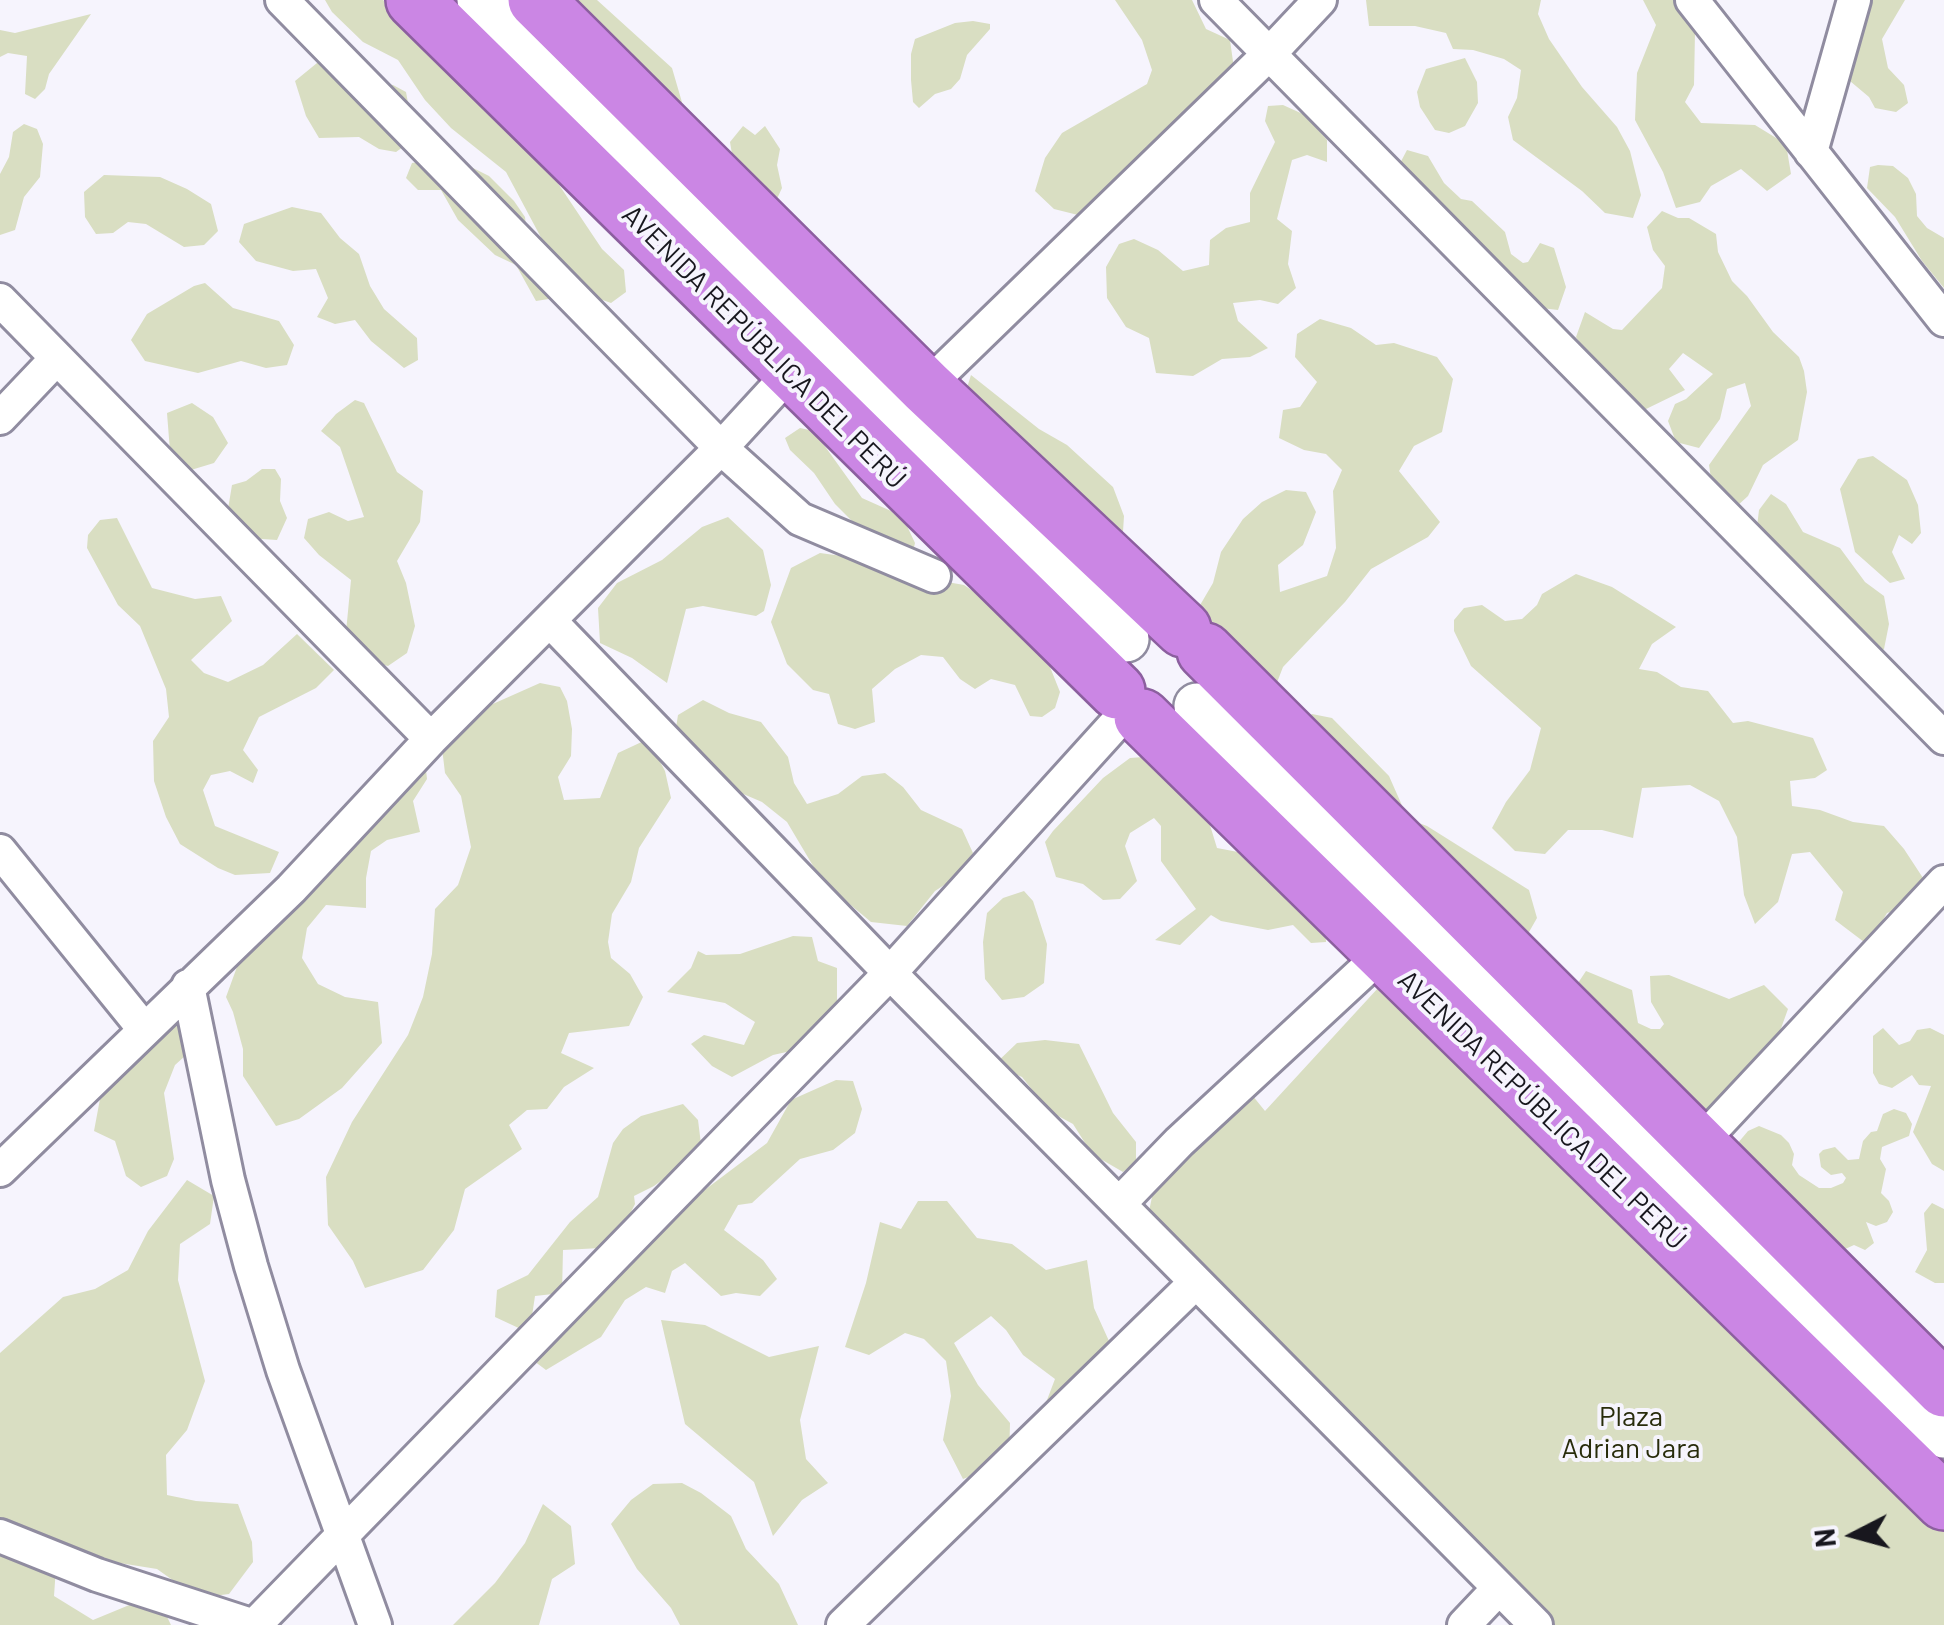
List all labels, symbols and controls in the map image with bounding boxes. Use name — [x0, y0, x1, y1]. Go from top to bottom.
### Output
street label: AVENIDA REPÚBLICA DEL PERÚ — [615, 198, 913, 496]
street label: AVENIDA REPÚBLICA DEL PERÚ — [1391, 963, 1693, 1257]
park label: Plaza Adrian Jara — [1561, 1400, 1701, 1466]
north arrow — [1804, 1485, 1904, 1585]
text: N — [1806, 1527, 1842, 1549]

